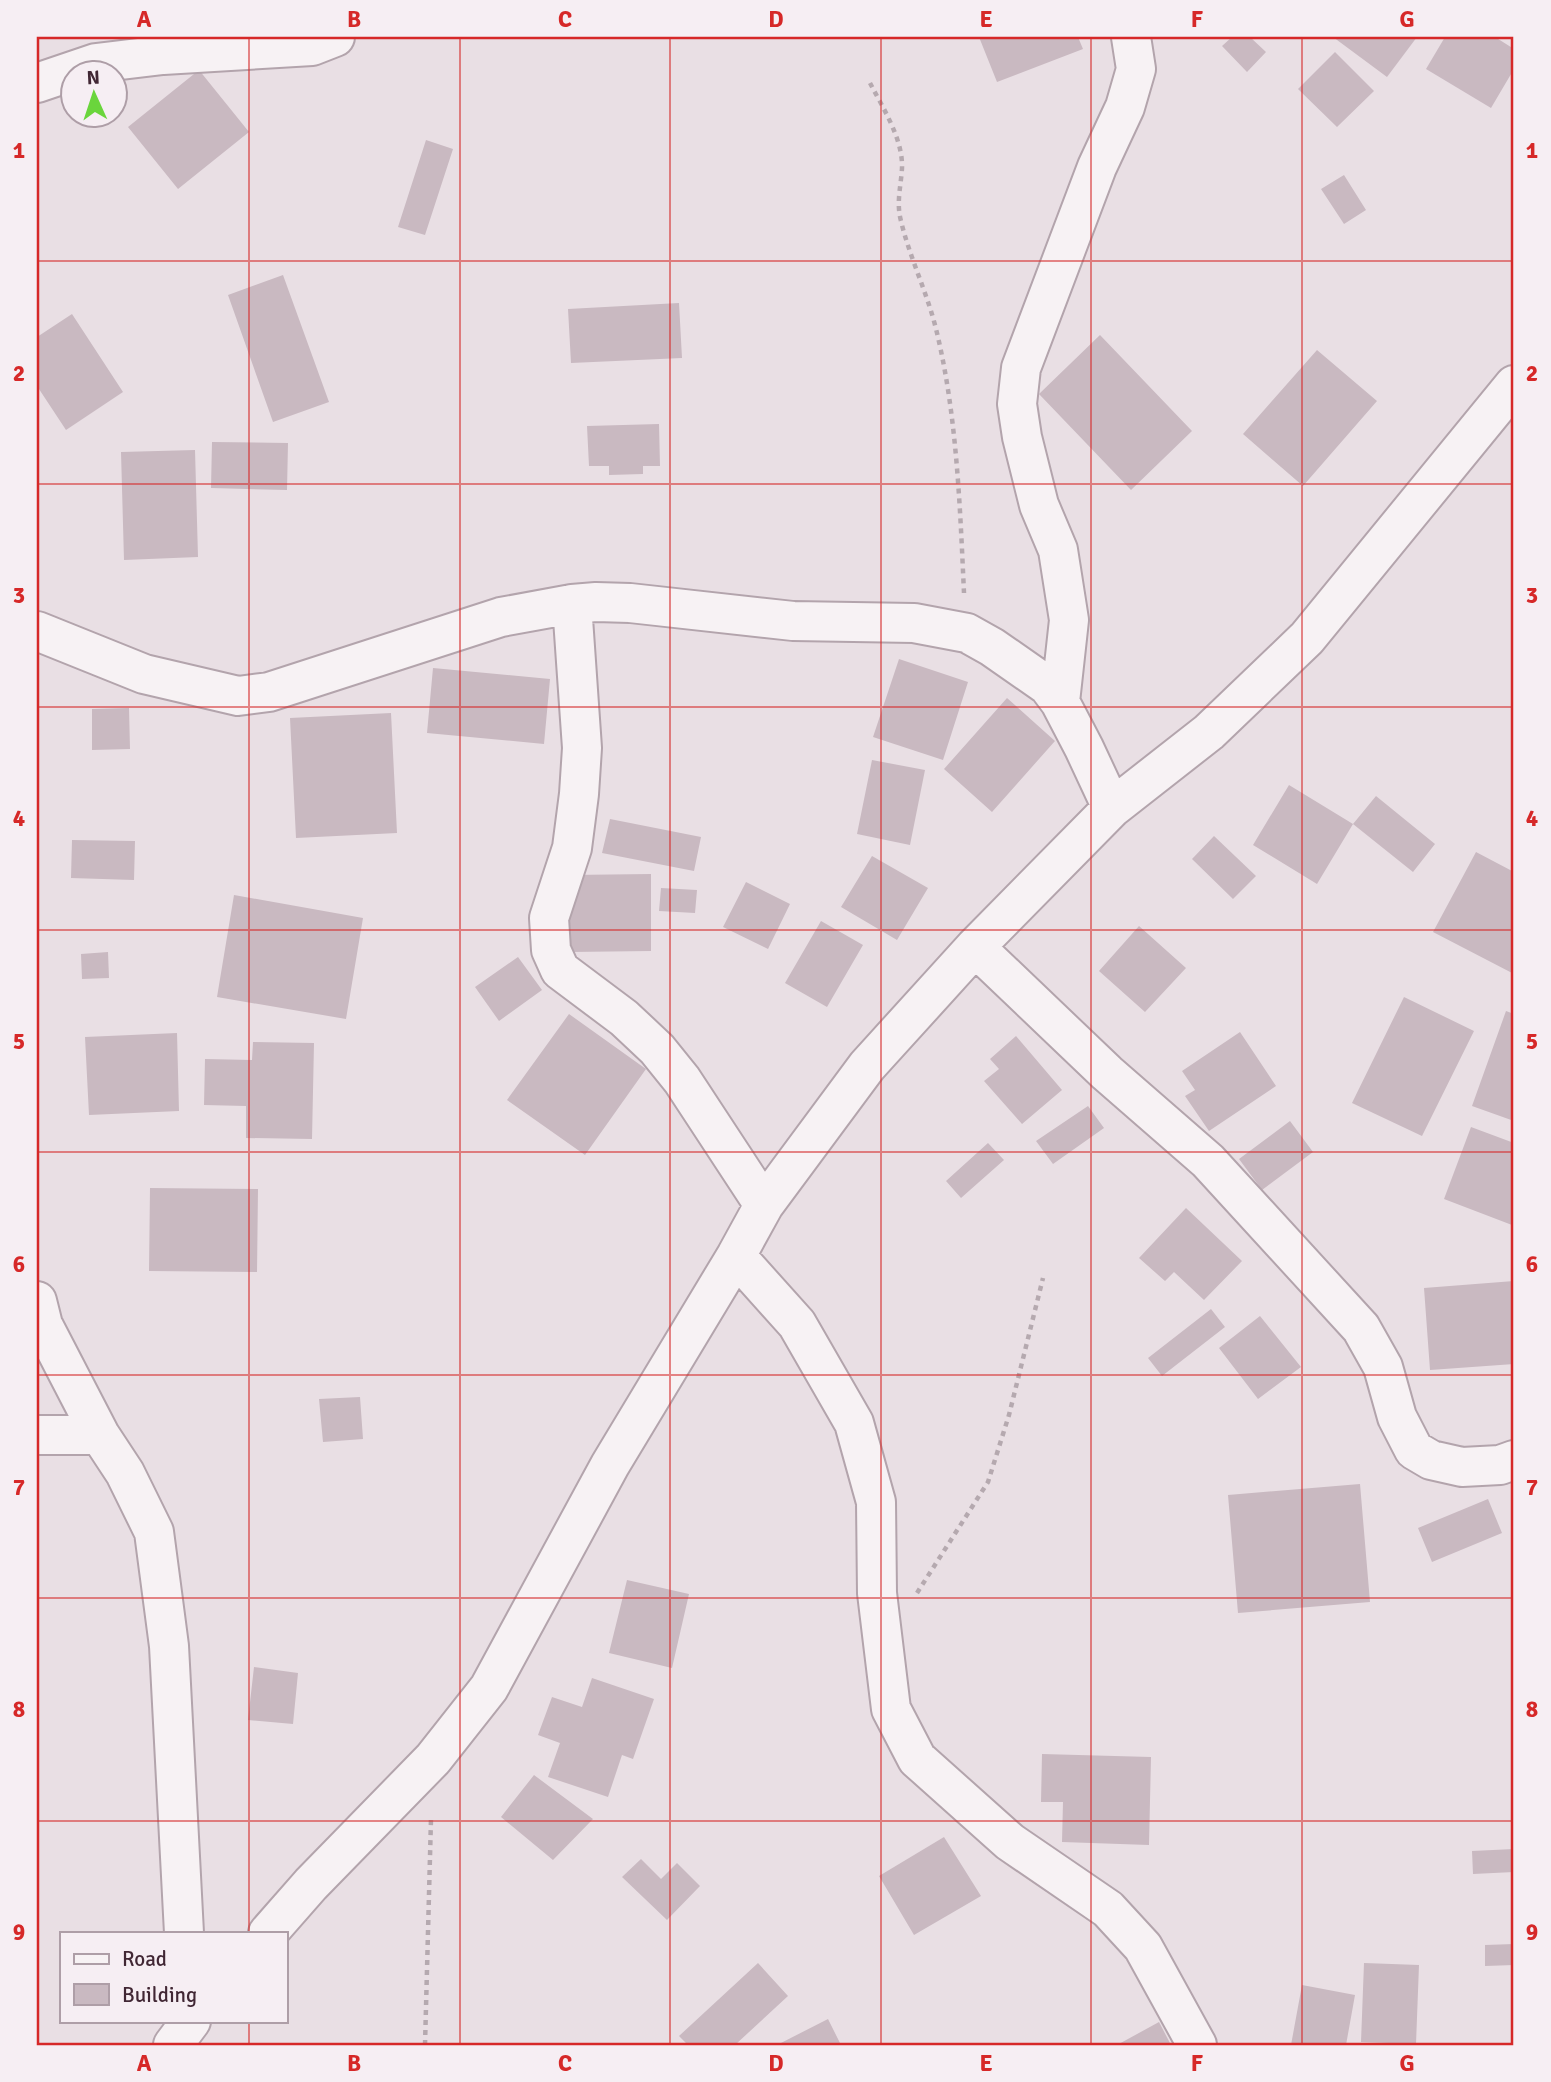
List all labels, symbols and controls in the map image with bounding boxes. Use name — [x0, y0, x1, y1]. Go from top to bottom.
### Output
text: A — [137, 5, 152, 34]
text: B — [347, 5, 361, 34]
text: C — [558, 5, 572, 34]
text: D — [768, 5, 784, 34]
text: E — [979, 5, 993, 34]
text: F — [1191, 5, 1203, 34]
text: G — [1399, 5, 1415, 34]
north arrow — [60, 60, 130, 130]
text: N — [86, 66, 100, 90]
text: 1 — [13, 136, 25, 165]
text: 1 — [1526, 136, 1538, 165]
text: 2 — [13, 359, 25, 388]
text: 2 — [1526, 359, 1538, 388]
text: 3 — [13, 581, 25, 610]
text: 3 — [1526, 581, 1538, 610]
text: 4 — [13, 804, 25, 833]
text: 4 — [1526, 804, 1538, 833]
text: 5 — [13, 1027, 25, 1056]
text: 5 — [1526, 1027, 1538, 1056]
text: 6 — [13, 1250, 25, 1279]
text: 6 — [1526, 1250, 1538, 1279]
text: 7 — [13, 1473, 25, 1502]
text: 7 — [1526, 1473, 1538, 1502]
text: 8 — [13, 1695, 25, 1724]
text: 8 — [1526, 1695, 1538, 1724]
text: 9 — [13, 1918, 25, 1947]
text: 9 — [1526, 1918, 1538, 1947]
legend — [60, 1932, 287, 2022]
text: Road — [122, 1946, 167, 1972]
text: Building — [122, 1982, 197, 2008]
text: A — [137, 2049, 152, 2078]
text: B — [347, 2049, 361, 2078]
text: C — [558, 2049, 572, 2078]
text: D — [768, 2049, 784, 2078]
text: E — [979, 2049, 993, 2078]
text: F — [1191, 2049, 1203, 2078]
text: G — [1399, 2049, 1415, 2078]

